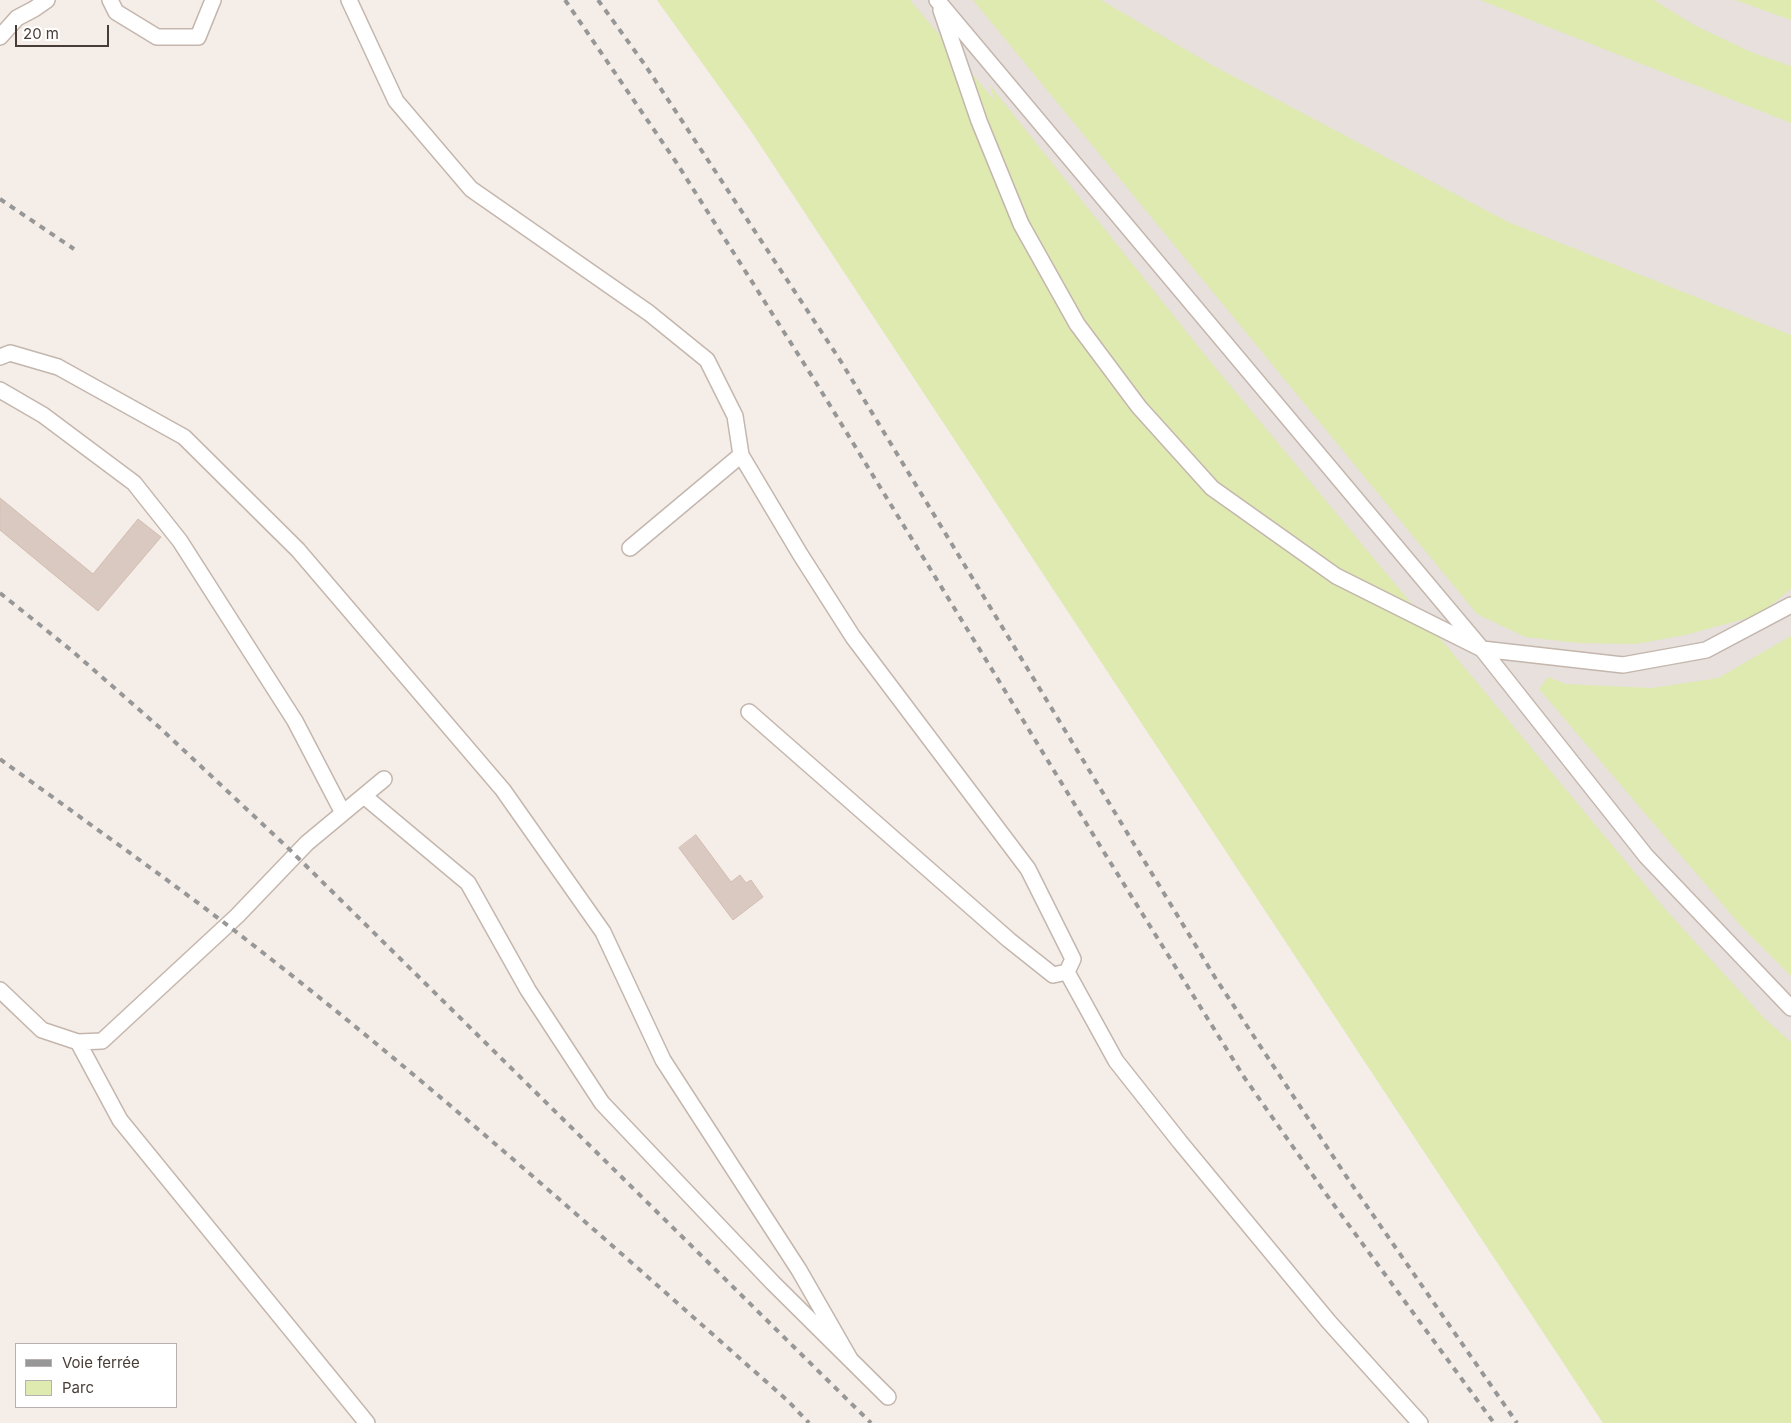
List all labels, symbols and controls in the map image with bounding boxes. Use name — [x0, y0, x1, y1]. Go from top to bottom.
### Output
scale bar — [18, 15, 111, 47]
text: 20 m — [23, 24, 59, 43]
legend — [15, 1343, 178, 1408]
text: Voie ferrée — [62, 1353, 140, 1372]
text: Parc — [62, 1378, 94, 1397]

